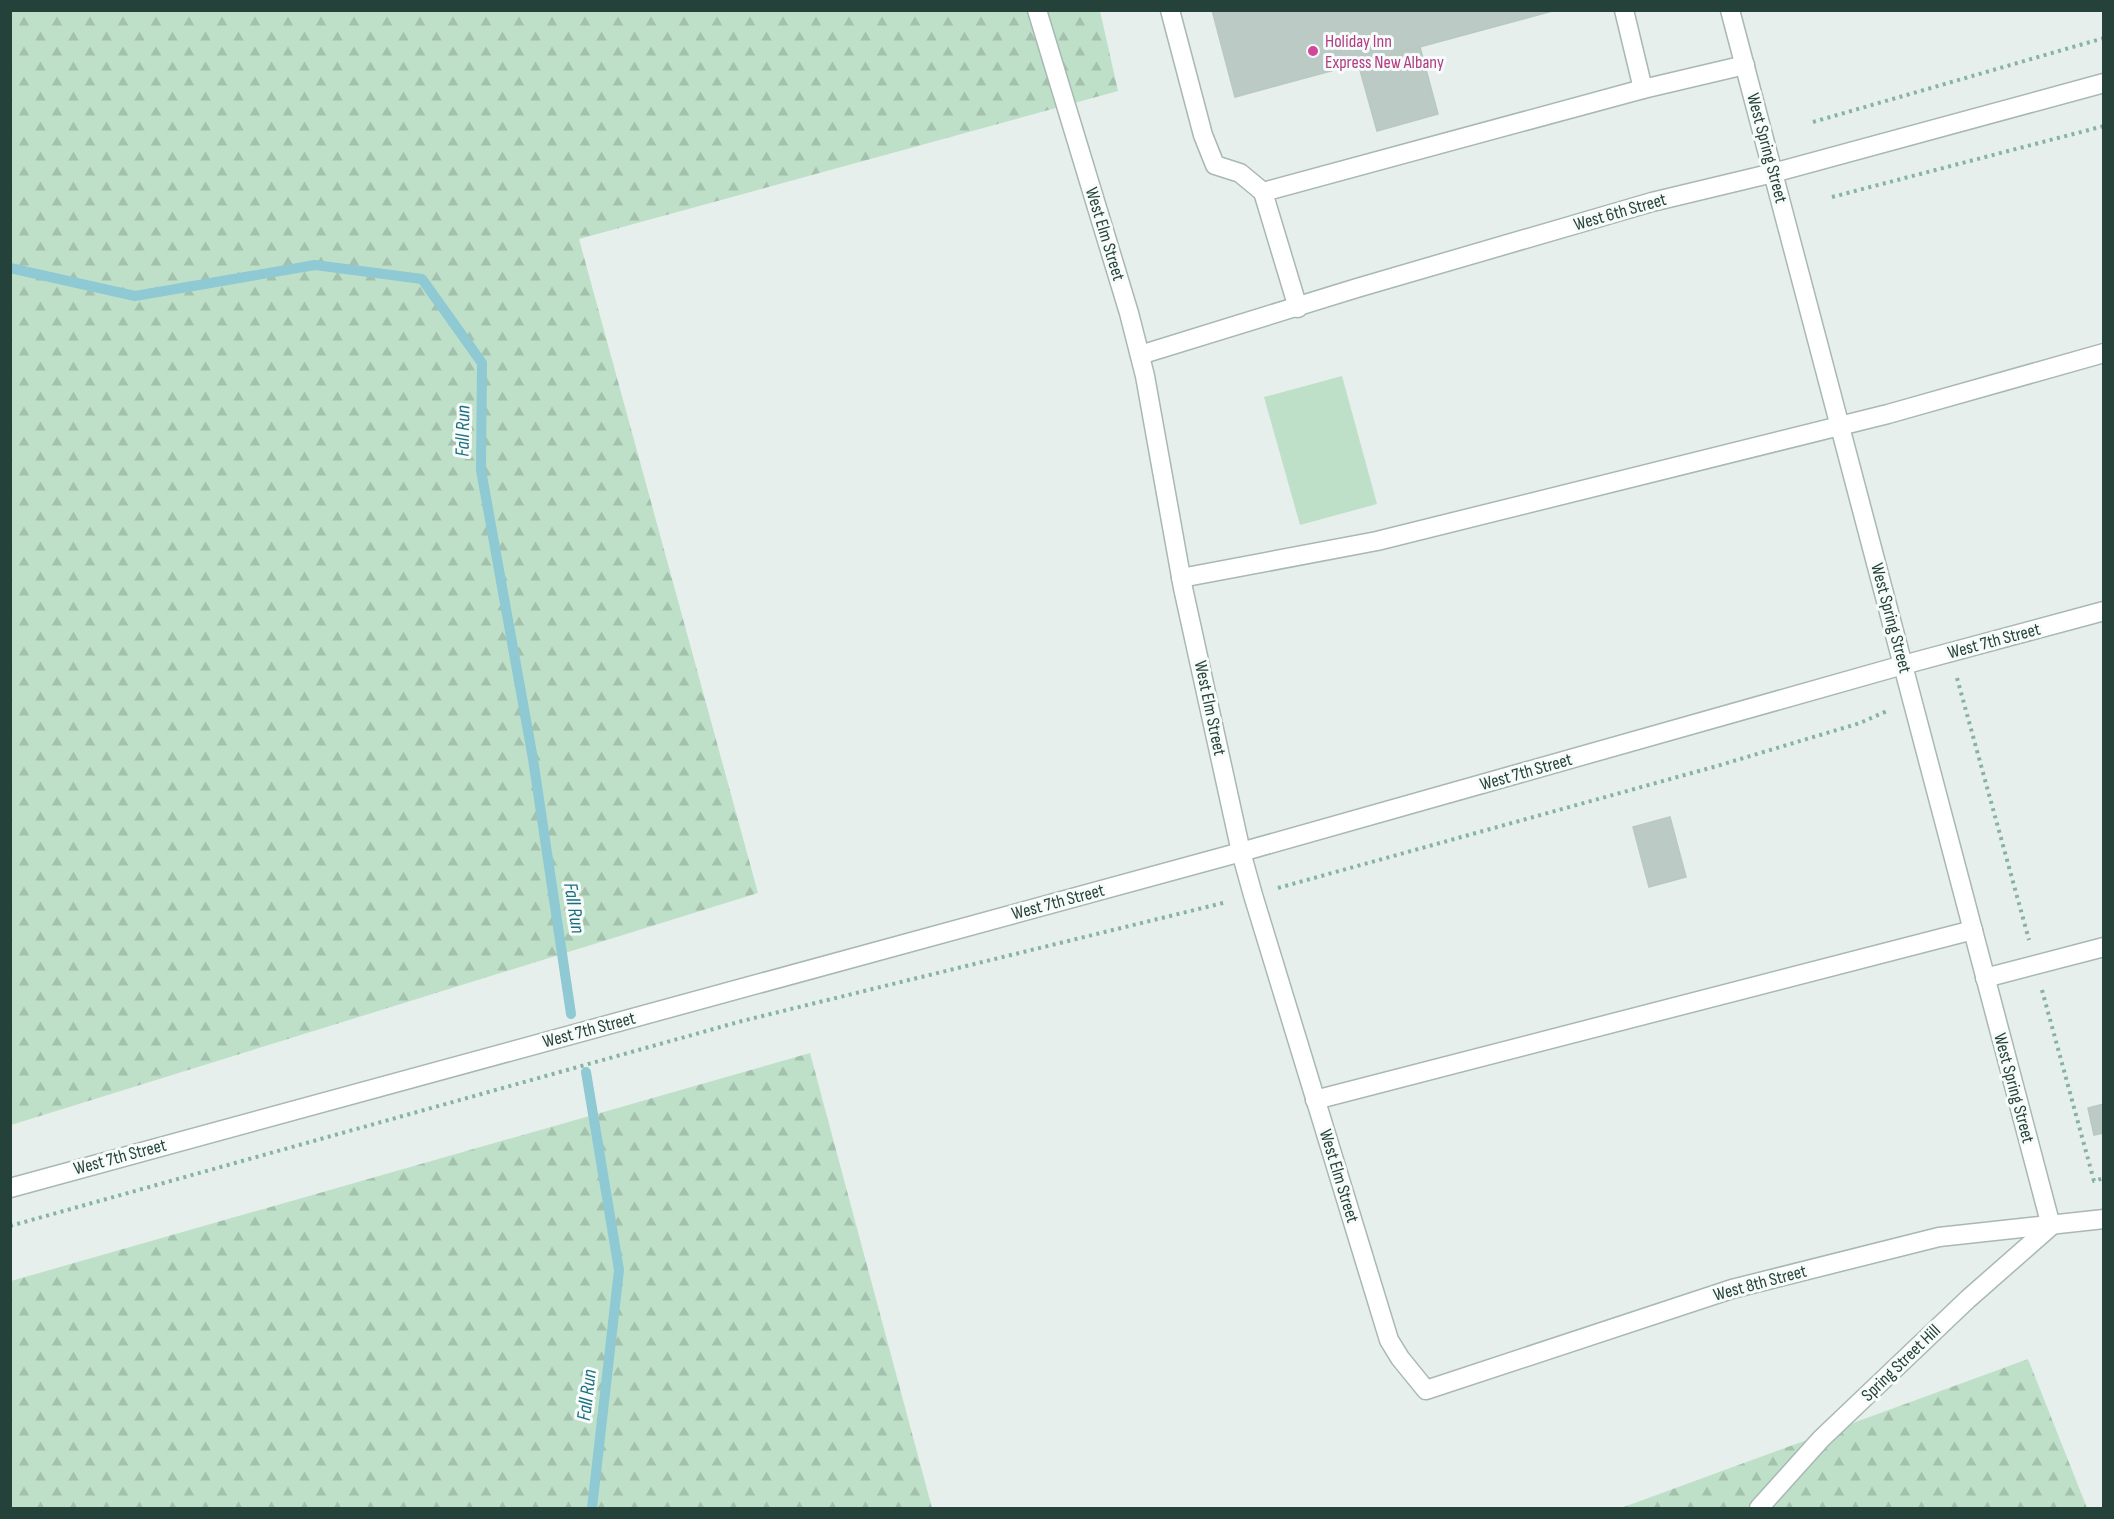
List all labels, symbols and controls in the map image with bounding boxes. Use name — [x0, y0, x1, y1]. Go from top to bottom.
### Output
place label: Holiday Inn Express New Albany — [1325, 31, 1444, 73]
marker: Holiday Inn Express New Albany — [1306, 44, 1320, 58]
street label: West Spring Street — [1742, 91, 1792, 206]
street label: West Elm Street — [1081, 185, 1129, 284]
street label: West 6th Street — [1571, 189, 1669, 235]
water label: Fall Run — [451, 405, 475, 457]
street label: West Spring Street — [1866, 561, 1916, 676]
street label: West 7th Street — [1945, 618, 2043, 663]
street label: West Elm Street — [1190, 659, 1230, 758]
street label: West 7th Street — [1478, 749, 1575, 795]
street label: West 7th Street — [1009, 879, 1107, 924]
water label: Fall Run — [558, 881, 590, 935]
street label: West 7th Street — [540, 1007, 638, 1052]
street label: West Spring Street — [1989, 1031, 2039, 1146]
street label: West Elm Street — [1315, 1127, 1363, 1226]
street label: West 7th Street — [71, 1134, 169, 1179]
street label: West 8th Street — [1711, 1260, 1809, 1305]
street label: Spring Street Hill — [1857, 1320, 1945, 1406]
water label: Fall Run — [572, 1368, 602, 1422]

